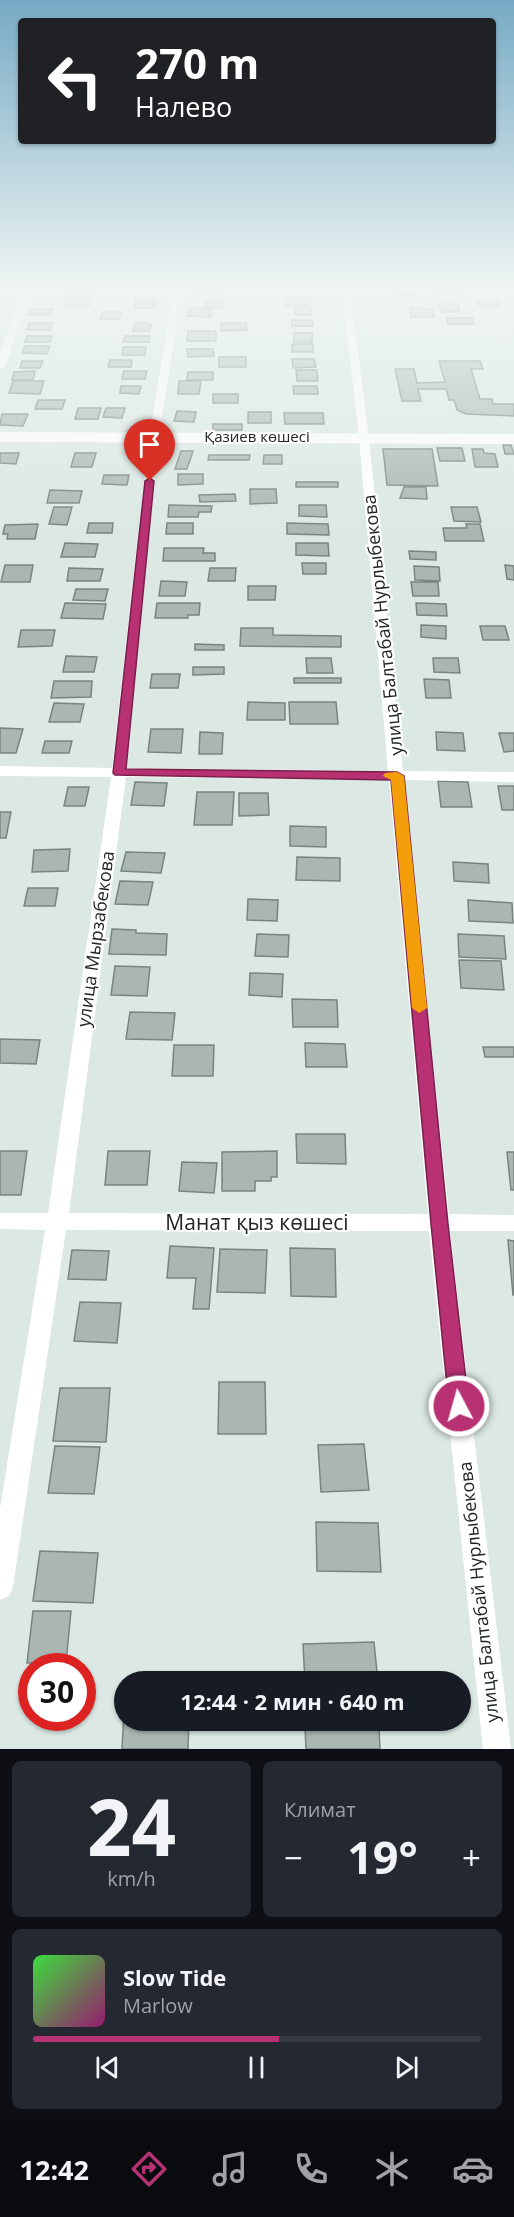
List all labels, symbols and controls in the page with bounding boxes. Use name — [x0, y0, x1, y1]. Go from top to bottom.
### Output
text: 270 m — [135, 34, 259, 91]
icon: left — [36, 42, 114, 120]
text: Налево — [135, 88, 232, 125]
pin — [124, 419, 175, 481]
street label: Қазиев көшесі — [204, 426, 310, 446]
icon: arrive — [133, 428, 166, 461]
street label: улица Балтабай Нурлыбекова — [356, 494, 408, 757]
street label: улица Мырзабекова — [71, 849, 119, 1029]
street label: Манат қыз көшесі — [165, 1208, 349, 1236]
position arrow — [427, 1374, 491, 1438]
street label: улица Балтабай Нурлыбекова — [452, 1461, 504, 1724]
speed limit sign: 30 — [18, 1653, 96, 1731]
text: 12:44 · 2 мин · 640 m — [180, 1686, 405, 1716]
text: 24 — [87, 1773, 176, 1879]
text: Климат — [284, 1796, 356, 1823]
text: 19° — [347, 1826, 418, 1887]
text: − — [284, 1835, 303, 1880]
text: + — [462, 1835, 481, 1880]
text: km/h — [107, 1865, 156, 1892]
text: Slow Tide — [123, 1962, 226, 1992]
text: Marlow — [123, 1992, 193, 2019]
icon: previous — [91, 2051, 124, 2084]
icon: pause — [240, 2051, 273, 2084]
icon: next — [390, 2051, 423, 2084]
icon: directions — [128, 2148, 170, 2190]
icon: music — [209, 2148, 251, 2190]
icon: phone — [290, 2148, 332, 2190]
icon: climate — [371, 2148, 413, 2190]
icon: car — [452, 2148, 494, 2190]
text: 12:42 — [20, 2151, 89, 2188]

